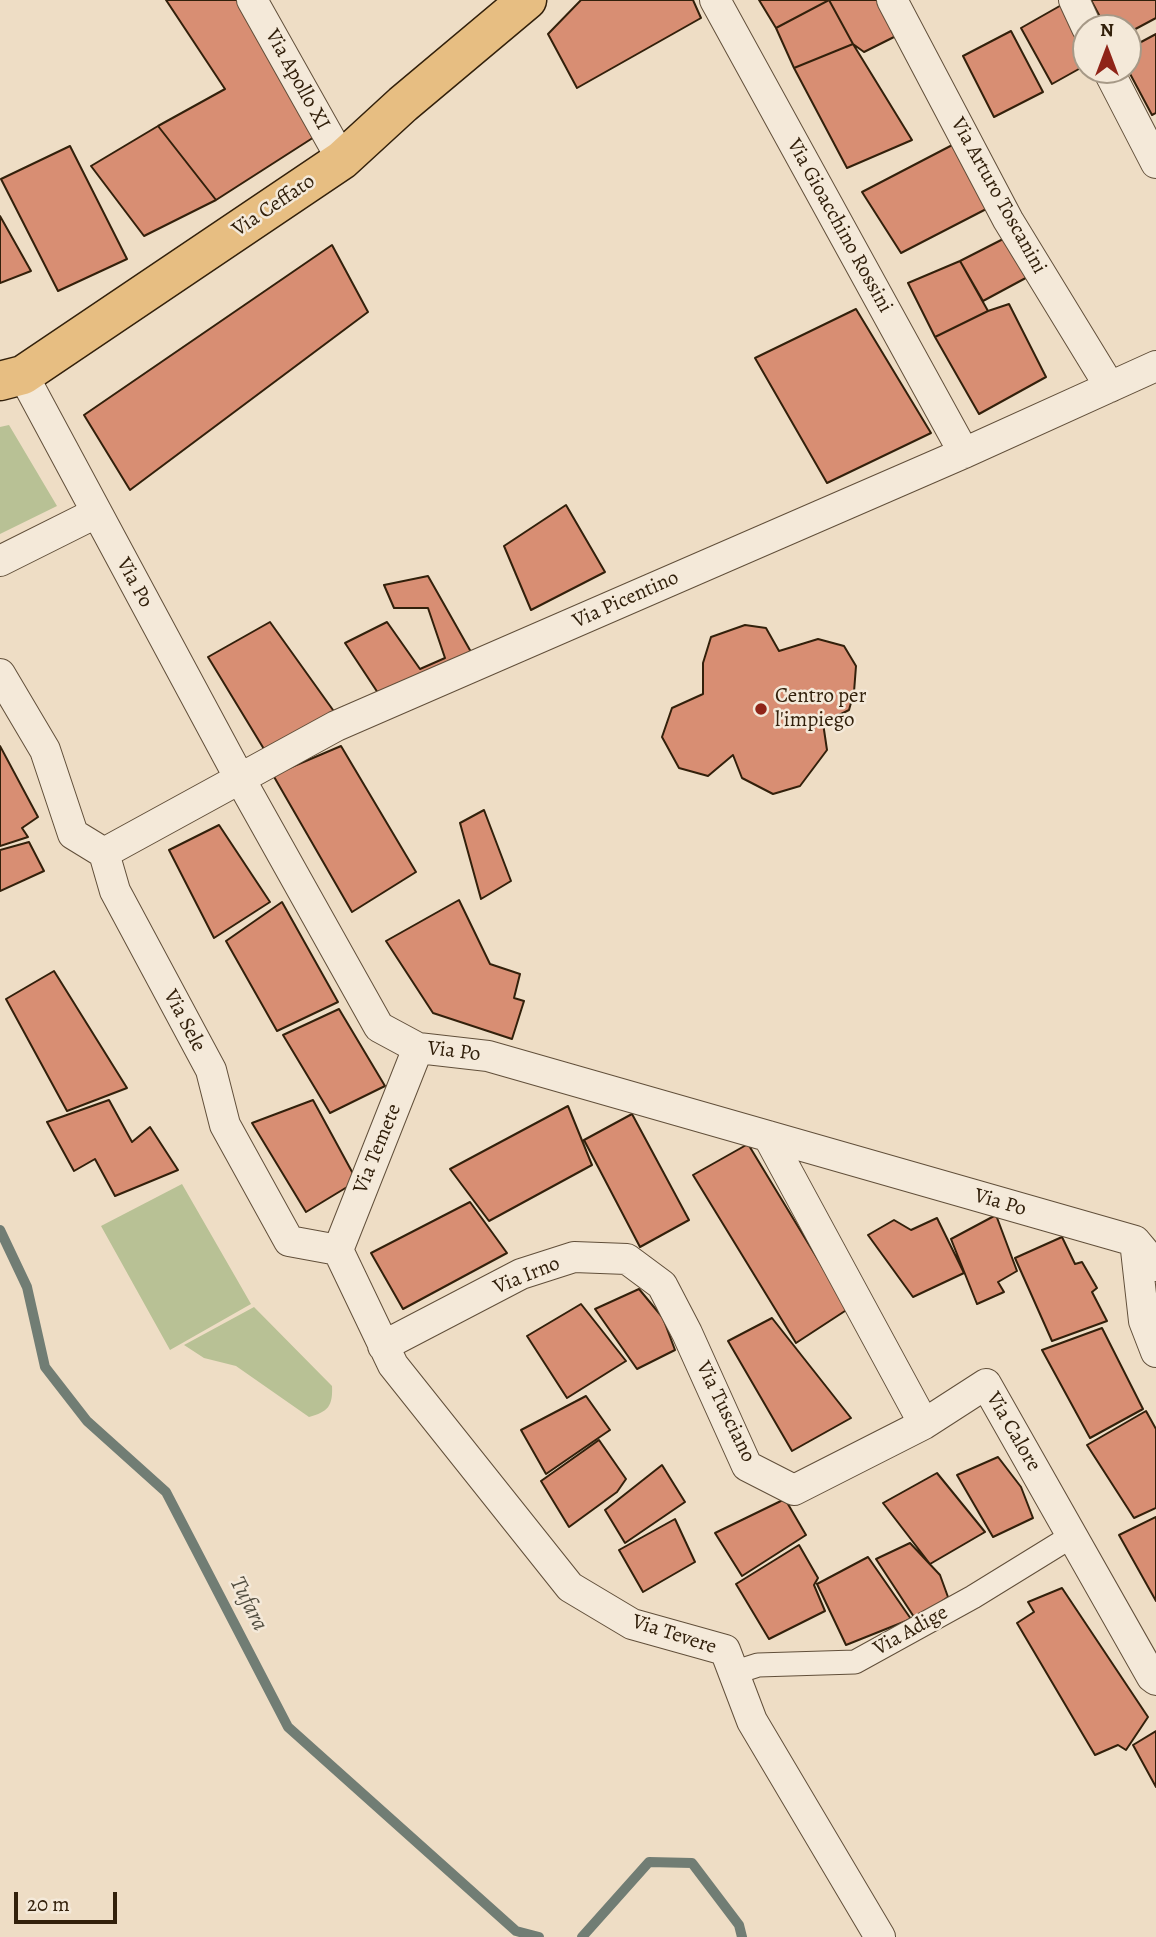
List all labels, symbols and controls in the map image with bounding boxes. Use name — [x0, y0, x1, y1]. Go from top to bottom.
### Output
north arrow — [1072, 14, 1142, 84]
text: N — [1100, 17, 1114, 43]
street label: Via Apollo XI — [259, 25, 335, 135]
street label: Via Arturo Toscanini — [945, 113, 1051, 279]
street label: Via Gioacchino Rossini — [781, 135, 897, 317]
street label: Via Ceffato — [228, 169, 320, 243]
street label: Via Po — [110, 554, 158, 612]
street label: Via Picentino — [569, 565, 683, 635]
place label: Centro per l'impiego — [775, 684, 867, 734]
marker: Centro per l'impiego — [753, 701, 769, 717]
street label: Via Sele — [157, 986, 211, 1056]
street label: Via Po — [426, 1036, 482, 1068]
street label: Via Temete — [349, 1100, 407, 1198]
street label: Via Po — [971, 1184, 1029, 1222]
street label: Via Irno — [490, 1251, 564, 1301]
street label: Via Tusciano — [690, 1357, 760, 1467]
street label: Via Calore — [980, 1388, 1046, 1476]
water label: Tufara — [223, 1572, 273, 1636]
street label: Via Adige — [870, 1600, 952, 1662]
street label: Via Tevere — [629, 1610, 719, 1660]
scale bar — [18, 1878, 121, 1922]
text: 20 m — [27, 1890, 70, 1918]

